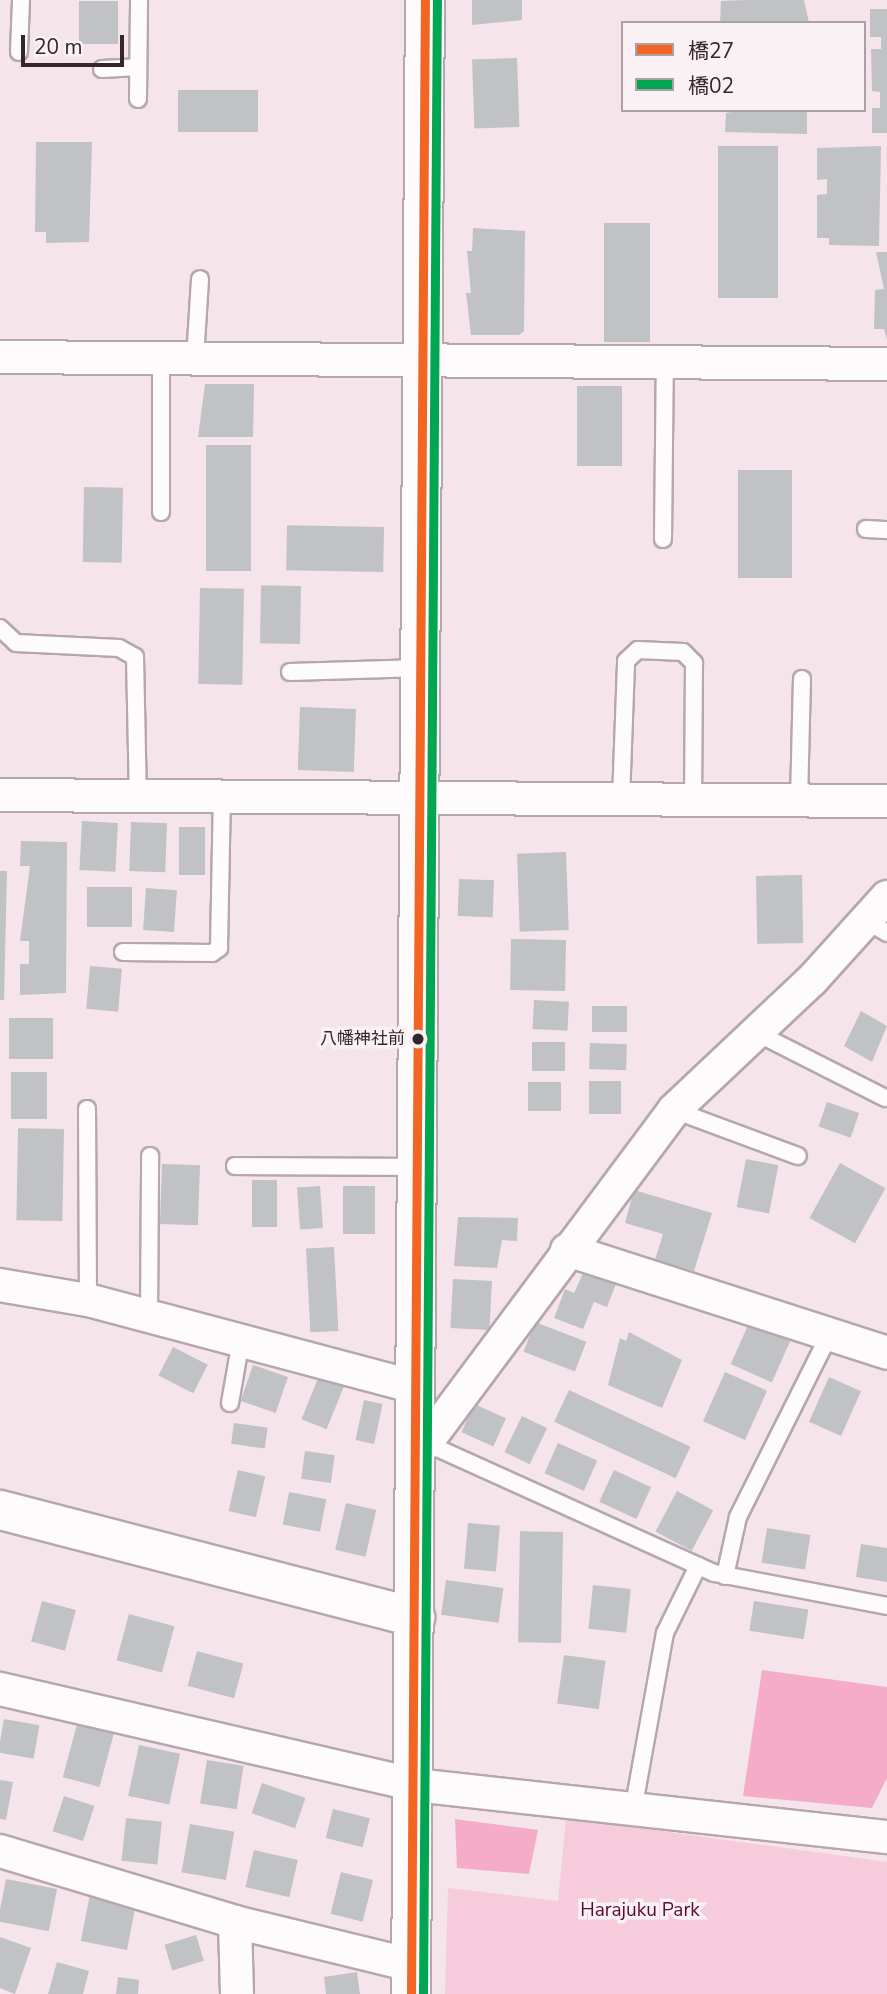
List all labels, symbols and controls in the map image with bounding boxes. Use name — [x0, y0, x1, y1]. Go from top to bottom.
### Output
scale bar — [24, 21, 128, 65]
legend — [621, 21, 866, 112]
text: 20 m — [34, 33, 83, 61]
text: 橋27 — [688, 37, 734, 65]
text: 橋02 — [688, 72, 734, 100]
place label: 八幡神社前 — [320, 1029, 405, 1049]
marker: 八幡神社前 — [411, 1032, 425, 1046]
park label: Harajuku Park — [580, 1900, 700, 1922]

